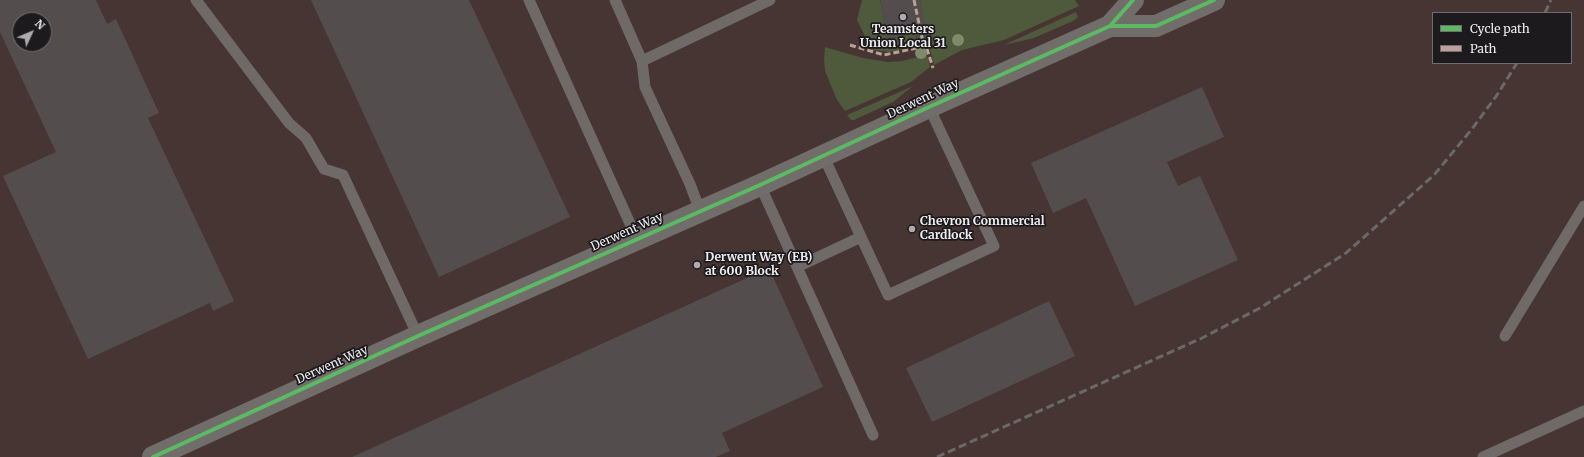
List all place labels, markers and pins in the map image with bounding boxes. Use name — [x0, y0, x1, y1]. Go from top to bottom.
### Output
marker: Teamsters Union Local 31 — [898, 12, 908, 22]
place label: Teamsters Union Local 31 — [860, 23, 946, 51]
place label: Chevron Commercial Cardlock — [920, 215, 1045, 243]
marker: Chevron Commercial Cardlock — [907, 224, 917, 234]
place label: Derwent Way (EB) at 600 Block — [705, 251, 812, 279]
marker: Derwent Way (EB) at 600 Block — [692, 260, 702, 270]

